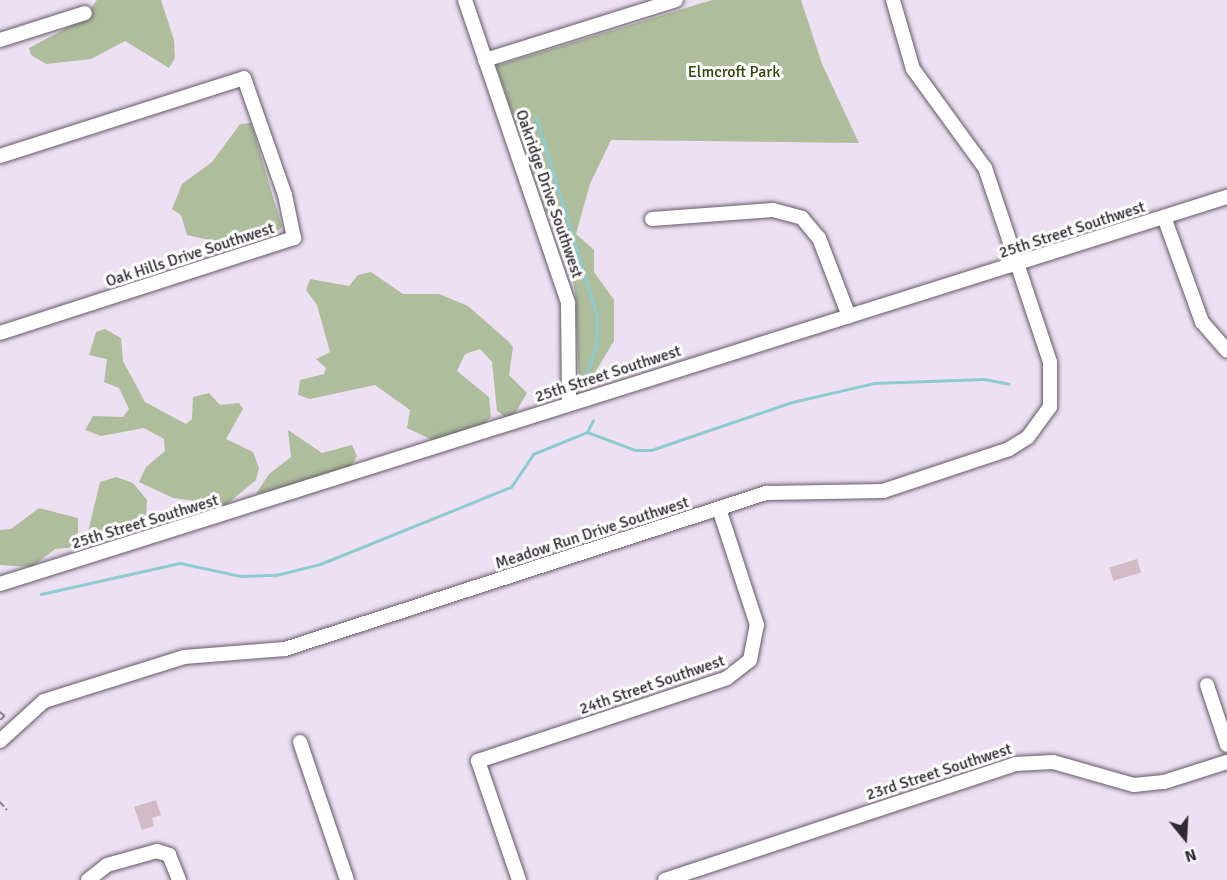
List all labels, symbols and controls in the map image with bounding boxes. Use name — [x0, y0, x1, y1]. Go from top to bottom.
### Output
park label: Elmcroft Park — [688, 62, 780, 82]
street label: Oakridge Drive Southwest — [511, 107, 587, 281]
street label: 25th Street Southwest — [997, 197, 1147, 263]
street label: Oak Hills Drive Southwest — [103, 219, 277, 291]
street label: 25th Street Southwest — [533, 341, 683, 407]
street label: 25th Street Southwest — [69, 491, 221, 553]
street label: Meadow Run Drive Southwest — [493, 493, 691, 573]
street label: 24th Street Southwest — [577, 651, 727, 719]
street label: 23rd Street Southwest — [864, 739, 1014, 805]
north arrow — [1155, 808, 1215, 868]
text: N — [1182, 844, 1199, 866]

